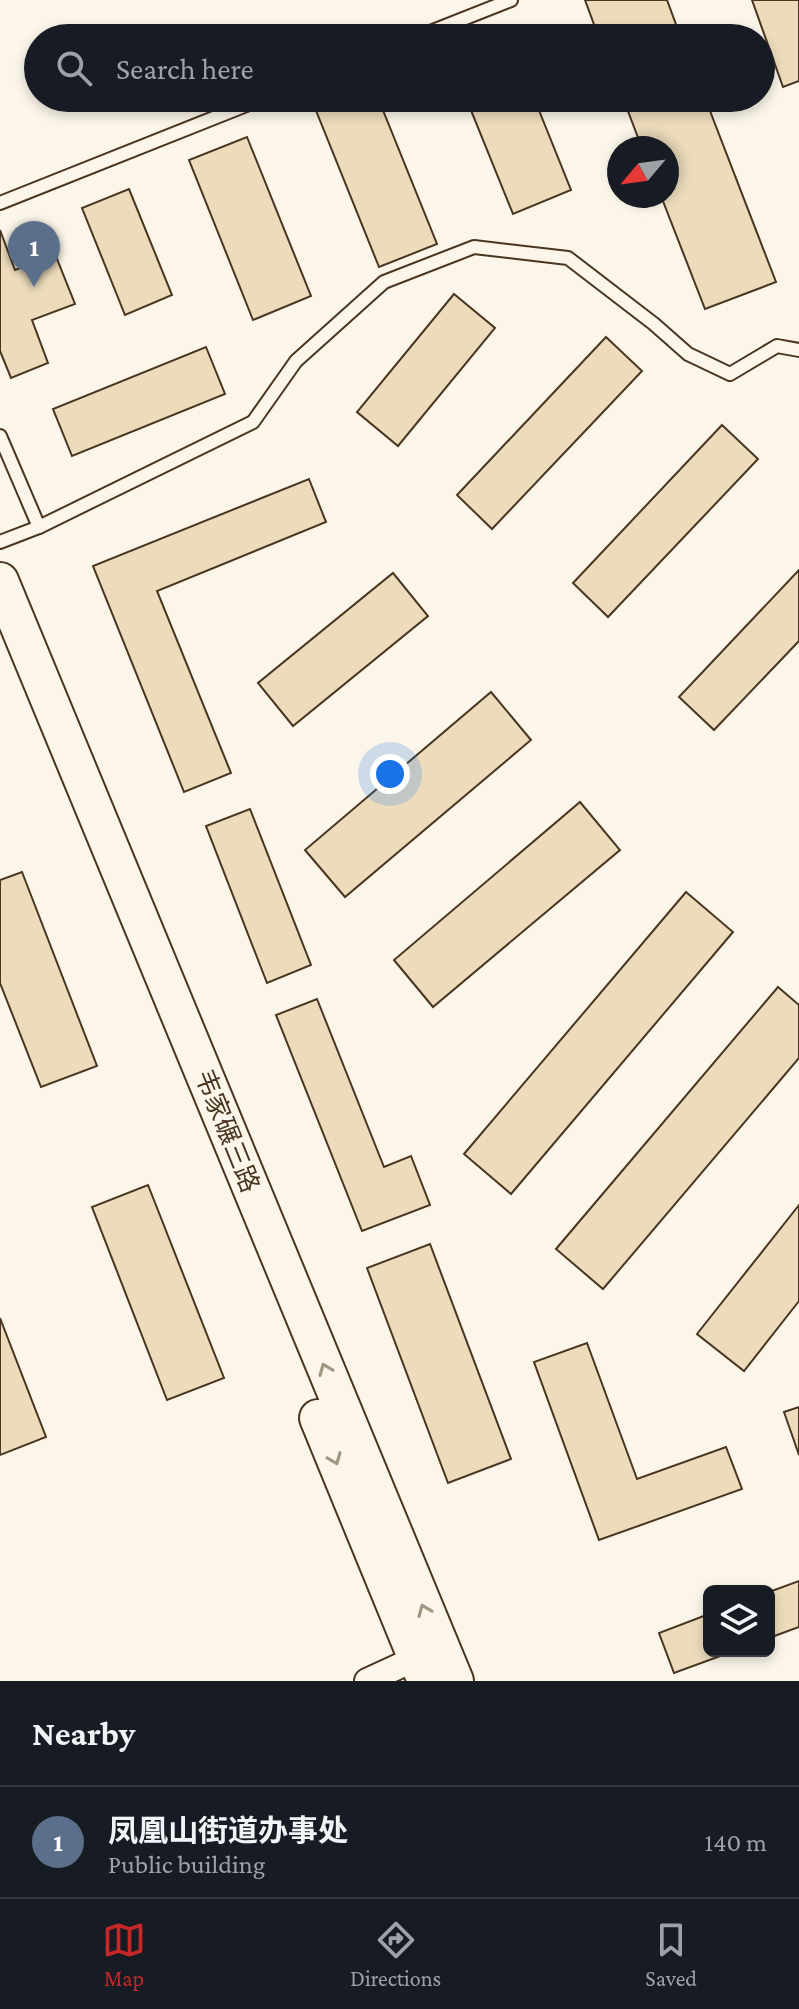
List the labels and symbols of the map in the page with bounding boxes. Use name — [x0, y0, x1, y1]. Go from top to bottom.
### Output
north arrow — [607, 136, 679, 208]
pin: 1 — [8, 221, 60, 287]
your location — [370, 754, 410, 794]
street label: 韦家碾三路 — [189, 1065, 265, 1197]
one-way arrow — [318, 1363, 334, 1377]
one-way arrow — [325, 1451, 341, 1465]
one-way arrow — [417, 1603, 433, 1618]

